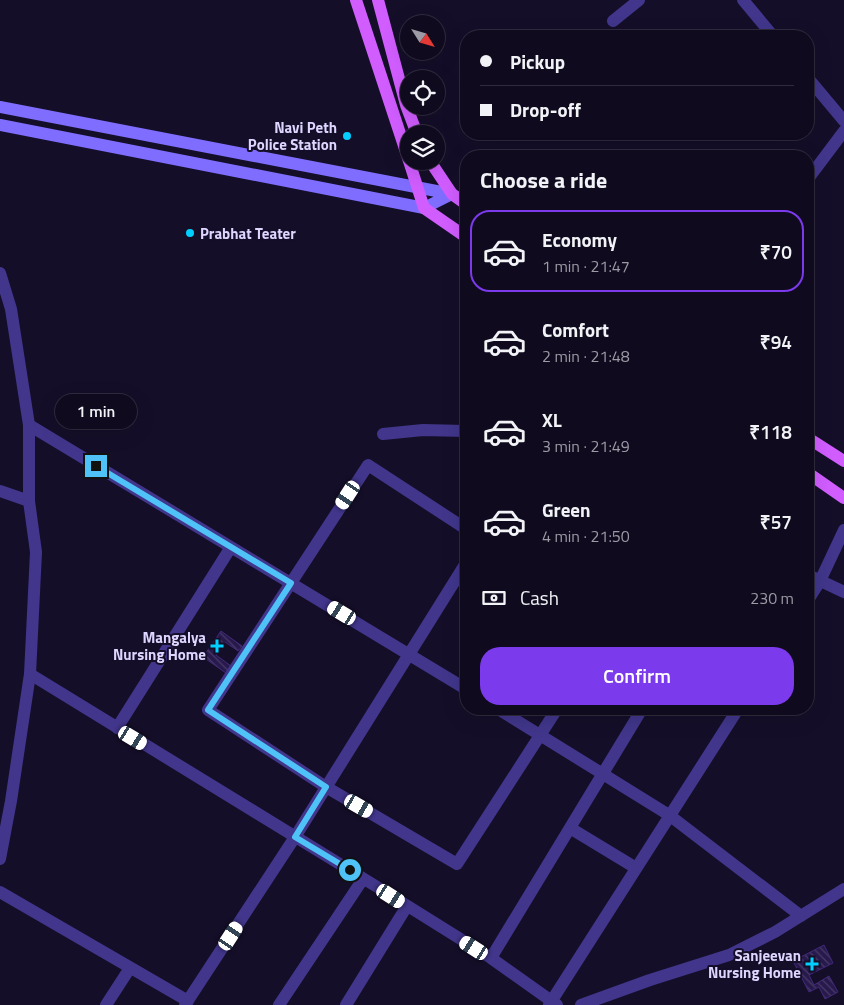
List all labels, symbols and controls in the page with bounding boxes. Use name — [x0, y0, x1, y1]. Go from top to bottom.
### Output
north arrow — [400, 15, 445, 60]
map controls — [400, 15, 445, 170]
text: Pickup — [510, 47, 565, 76]
button: locate — [400, 70, 445, 115]
text: Drop-off — [510, 95, 581, 124]
place label: Navi Peth Police Station — [248, 116, 337, 156]
button: layers — [400, 125, 445, 170]
marker: Navi Peth Police Station — [341, 130, 353, 142]
text: Choose a ride — [480, 163, 607, 197]
place label: Prabhat Teater — [200, 222, 296, 245]
text: Economy — [542, 225, 617, 254]
marker: Prabhat Teater — [184, 227, 196, 239]
icon: car — [482, 229, 527, 274]
text: ₹70 — [760, 237, 792, 266]
text: 1 min · 21:47 — [542, 254, 630, 278]
text: Comfort — [542, 315, 609, 344]
icon: car — [482, 319, 527, 364]
text: ₹94 — [760, 327, 792, 356]
text: 2 min · 21:48 — [542, 344, 630, 368]
callout: 1 min — [55, 394, 137, 428]
text: 1 min — [77, 399, 115, 423]
text: XL — [542, 405, 562, 434]
icon: car — [482, 409, 527, 454]
text: ₹118 — [749, 417, 792, 446]
text: 3 min · 21:49 — [542, 434, 630, 458]
route end — [85, 455, 107, 477]
car — [333, 478, 362, 512]
text: Green — [542, 495, 591, 524]
icon: car — [482, 499, 527, 544]
text: ₹57 — [760, 507, 792, 536]
text: 4 min · 21:50 — [542, 524, 630, 548]
text: Cash — [520, 583, 559, 612]
icon: cash — [480, 584, 508, 612]
text: 230 m — [750, 586, 794, 610]
car — [325, 599, 358, 627]
place label: Mangalya Nursing Home — [113, 626, 206, 666]
marker: Mangalya Nursing Home — [210, 639, 224, 653]
button: Confirm — [480, 647, 794, 705]
car — [116, 724, 149, 752]
car — [342, 792, 375, 820]
route start — [339, 859, 361, 881]
car — [374, 882, 407, 910]
car — [216, 919, 245, 953]
car — [457, 934, 490, 962]
place label: Sanjeevan Nursing Home — [708, 944, 801, 984]
marker: Sanjeevan Nursing Home — [805, 957, 819, 971]

